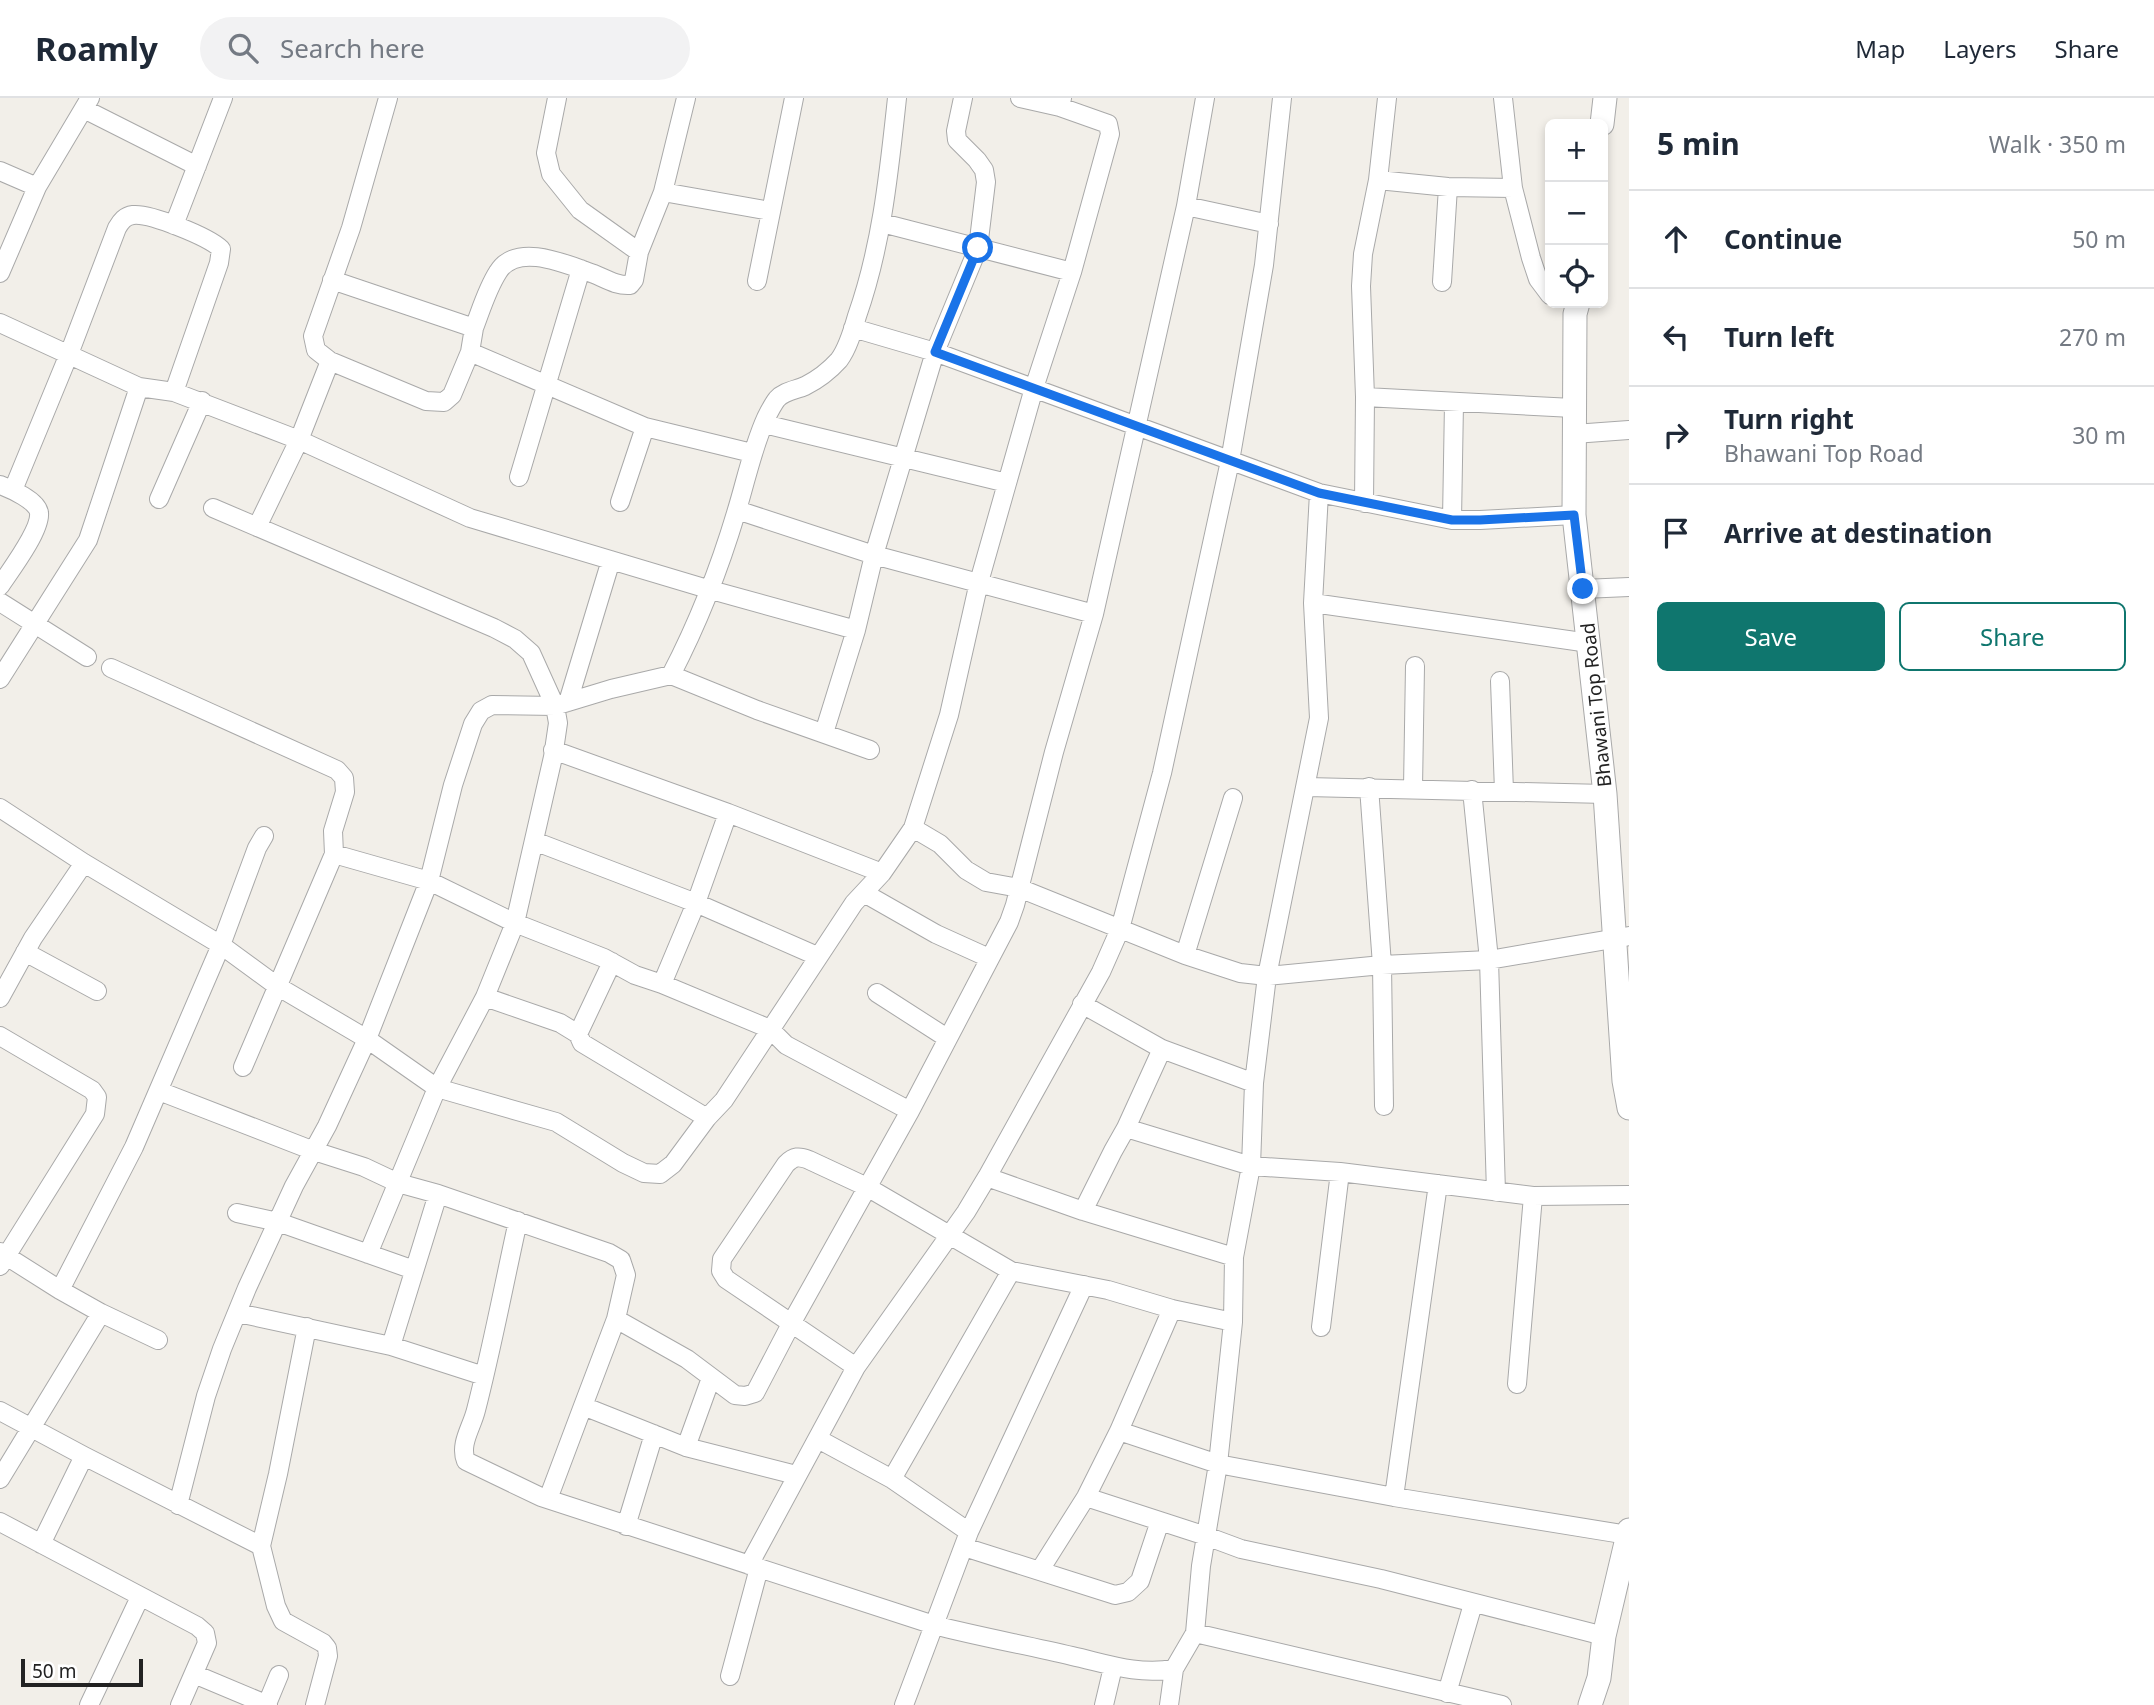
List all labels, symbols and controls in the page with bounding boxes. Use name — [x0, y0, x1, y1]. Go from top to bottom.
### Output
search box — [200, 17, 690, 80]
text: Roamly — [35, 26, 158, 71]
icon: search — [224, 29, 262, 67]
text: Search here — [280, 30, 425, 66]
text: Map — [1855, 32, 1905, 65]
text: Layers — [1943, 32, 2017, 65]
text: Share — [2055, 32, 2119, 65]
map controls — [1545, 119, 1608, 308]
button: + — [1545, 119, 1608, 182]
text: 5 min — [1657, 123, 1740, 164]
text: Walk · 350 m — [1989, 128, 2126, 160]
button: − — [1545, 182, 1608, 245]
icon: ahead — [1657, 220, 1695, 258]
text: Continue — [1724, 221, 1842, 257]
text: 50 m — [2072, 223, 2126, 255]
route start — [962, 232, 993, 263]
button: locate — [1545, 245, 1608, 308]
icon: left — [1657, 318, 1695, 356]
text: Turn left — [1724, 319, 1835, 355]
text: 270 m — [2059, 321, 2126, 353]
text: Turn right — [1724, 401, 1854, 437]
icon: right — [1657, 416, 1695, 454]
text: 30 m — [2072, 419, 2126, 451]
text: Bhawani Top Road — [1724, 437, 1924, 469]
icon: arrive — [1657, 514, 1695, 552]
text: Arrive at destination — [1724, 515, 1993, 551]
route end — [1567, 573, 1598, 604]
button: Save — [1657, 602, 1885, 671]
button: Share — [1899, 602, 2126, 671]
street label: Bhawani Top Road — [1574, 622, 1618, 788]
scale bar — [21, 1656, 144, 1688]
text: 50 m — [32, 1658, 76, 1684]

